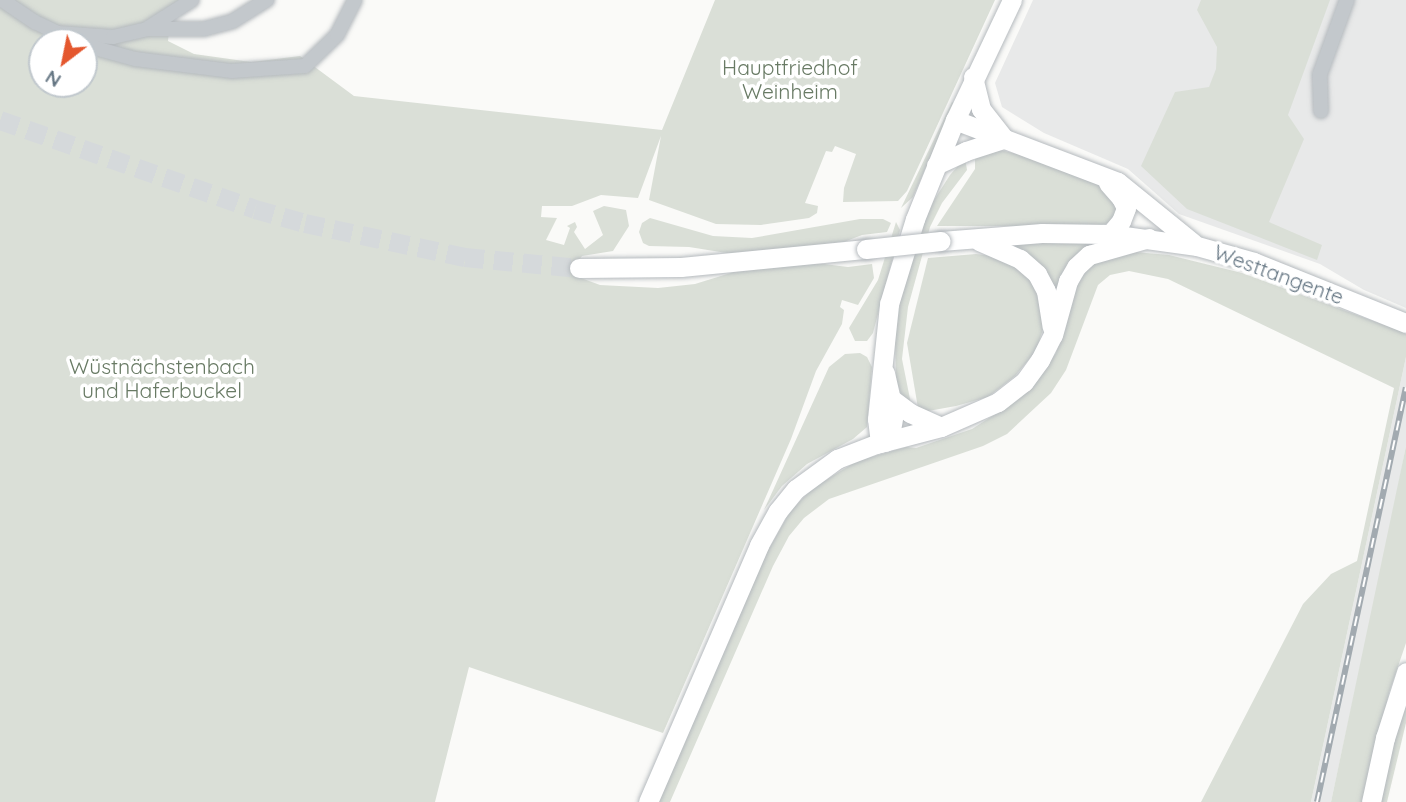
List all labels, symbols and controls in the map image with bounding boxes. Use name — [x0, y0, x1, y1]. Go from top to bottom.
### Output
north arrow — [28, 28, 98, 98]
park label: Hauptfriedhof Weinheim — [722, 54, 858, 104]
text: N — [41, 65, 65, 93]
street label: Westtangente — [1211, 239, 1347, 309]
park label: Wüstnächstenbach und Haferbuckel — [69, 353, 255, 403]

